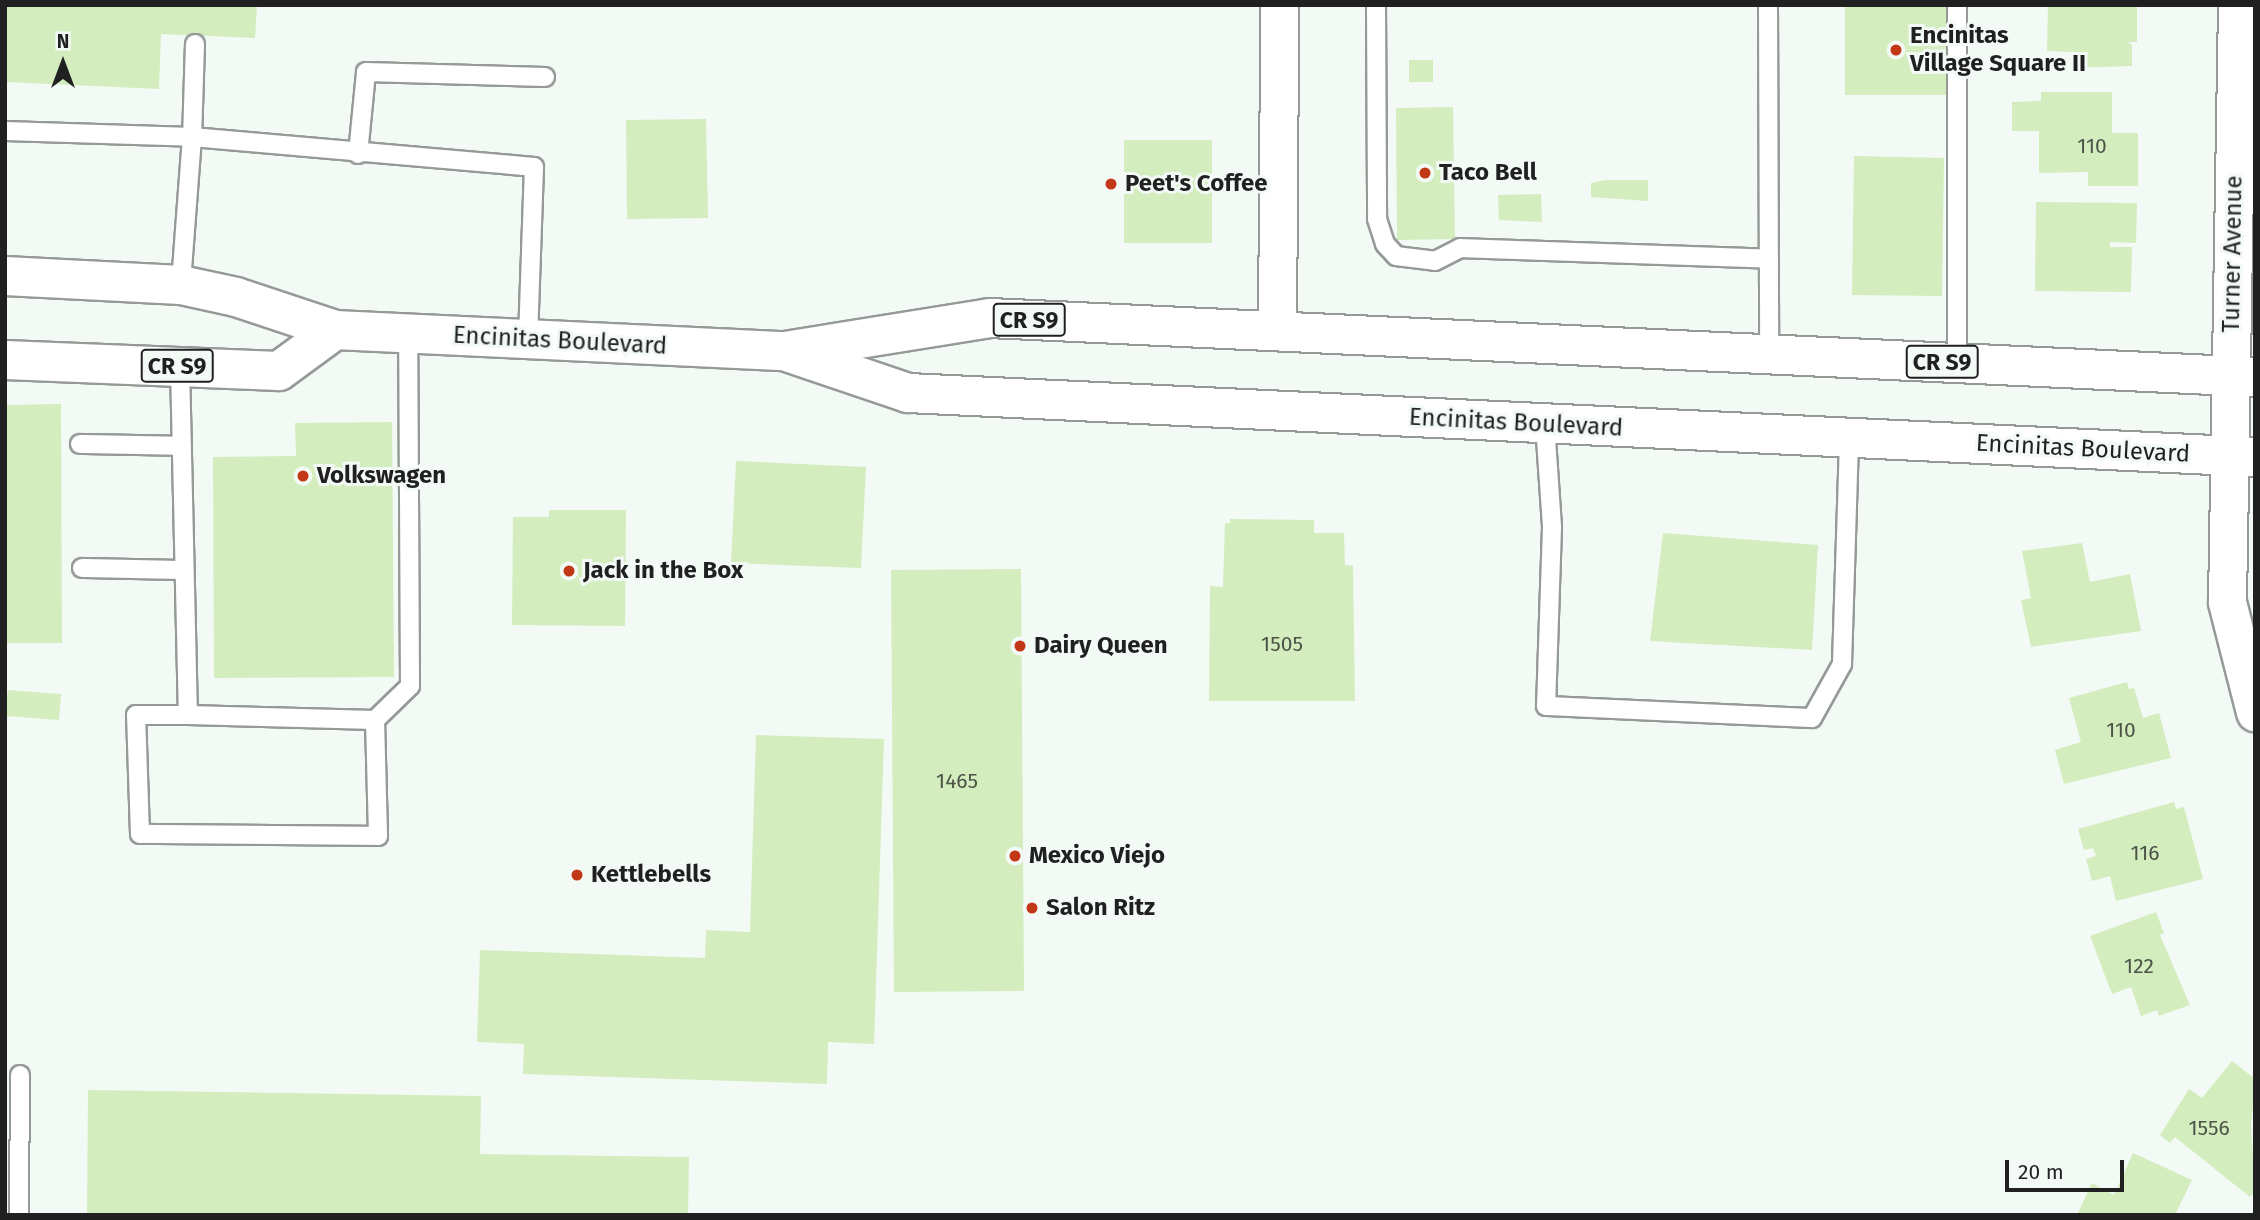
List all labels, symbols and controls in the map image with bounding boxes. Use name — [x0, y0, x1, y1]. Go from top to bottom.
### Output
place label: Encinitas Village Square II — [1910, 22, 2086, 78]
north arrow — [28, 28, 98, 98]
text: N — [57, 30, 69, 53]
marker: Encinitas Village Square II — [1888, 42, 1904, 58]
house number: 110 — [2077, 133, 2107, 159]
place label: Taco Bell — [1439, 159, 1537, 187]
marker: Taco Bell — [1417, 165, 1433, 181]
place label: Peet's Coffee — [1125, 170, 1268, 198]
street label: Turner Avenue — [2217, 175, 2249, 333]
marker: Peet's Coffee — [1103, 176, 1119, 192]
road number: CR S9 — [992, 300, 1066, 340]
street label: Encinitas Boulevard — [452, 321, 668, 361]
road number: CR S9 — [1905, 342, 1979, 382]
road number: CR S9 — [140, 346, 214, 386]
street label: Encinitas Boulevard — [1408, 403, 1624, 443]
street label: Encinitas Boulevard — [1975, 429, 2191, 469]
place label: Volkswagen — [317, 462, 446, 490]
marker: Volkswagen — [295, 468, 311, 484]
place label: Jack in the Box — [583, 557, 743, 585]
marker: Jack in the Box — [561, 563, 577, 579]
house number: 1505 — [1261, 631, 1303, 657]
place label: Dairy Queen — [1034, 632, 1168, 660]
marker: Dairy Queen — [1012, 638, 1028, 654]
house number: 110 — [2106, 717, 2136, 743]
house number: 1465 — [936, 768, 978, 794]
house number: 116 — [2130, 840, 2160, 866]
place label: Mexico Viejo — [1029, 842, 1165, 870]
marker: Mexico Viejo — [1007, 848, 1023, 864]
place label: Kettlebells — [591, 861, 711, 889]
marker: Kettlebells — [569, 867, 585, 883]
place label: Salon Ritz — [1046, 894, 1155, 922]
marker: Salon Ritz — [1024, 900, 1040, 916]
house number: 122 — [2124, 953, 2154, 979]
house number: 1556 — [2188, 1115, 2230, 1141]
scale bar — [2008, 1146, 2127, 1190]
text: 20 m — [2018, 1159, 2064, 1185]

